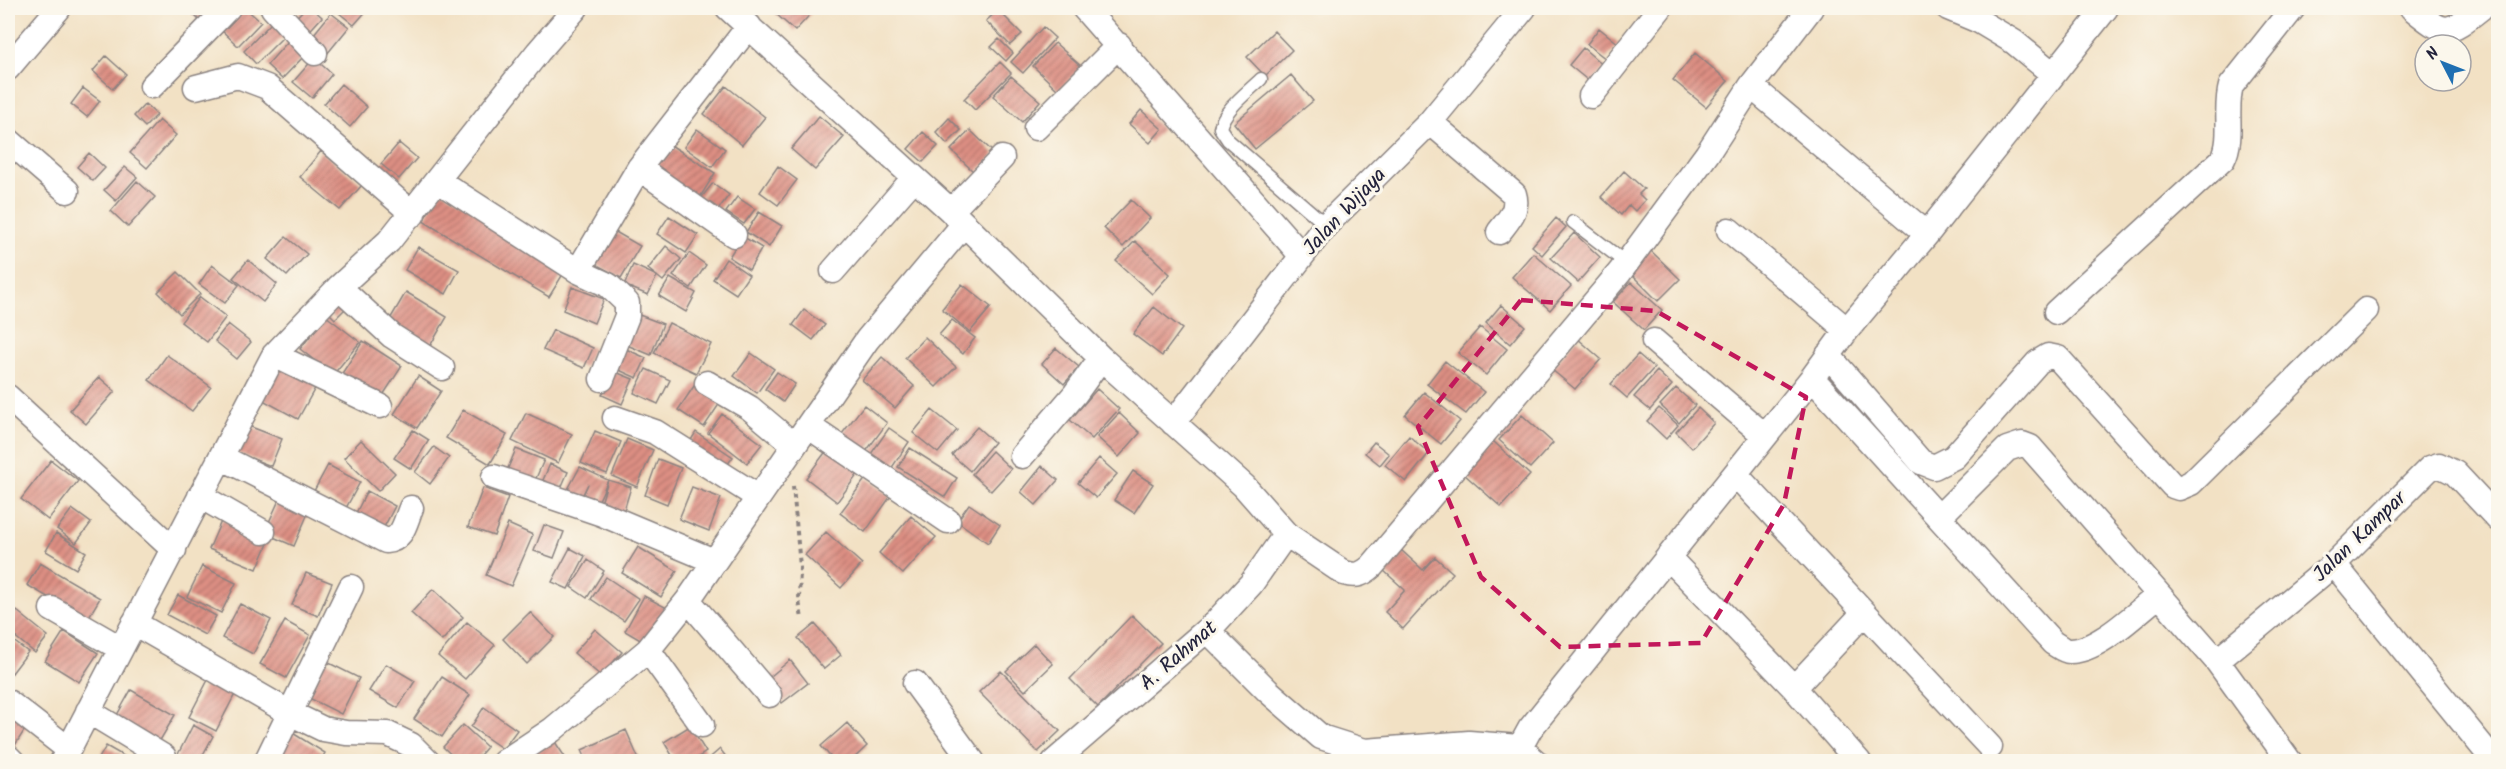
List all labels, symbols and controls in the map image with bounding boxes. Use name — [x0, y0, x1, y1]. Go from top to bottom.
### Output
north arrow — [2413, 33, 2473, 93]
text: N — [2420, 42, 2446, 66]
street label: Jalan Wijaya — [1295, 160, 1395, 264]
street label: Jalan Kampar — [2305, 483, 2415, 591]
street label: A. Rahmat — [1133, 612, 1226, 699]

